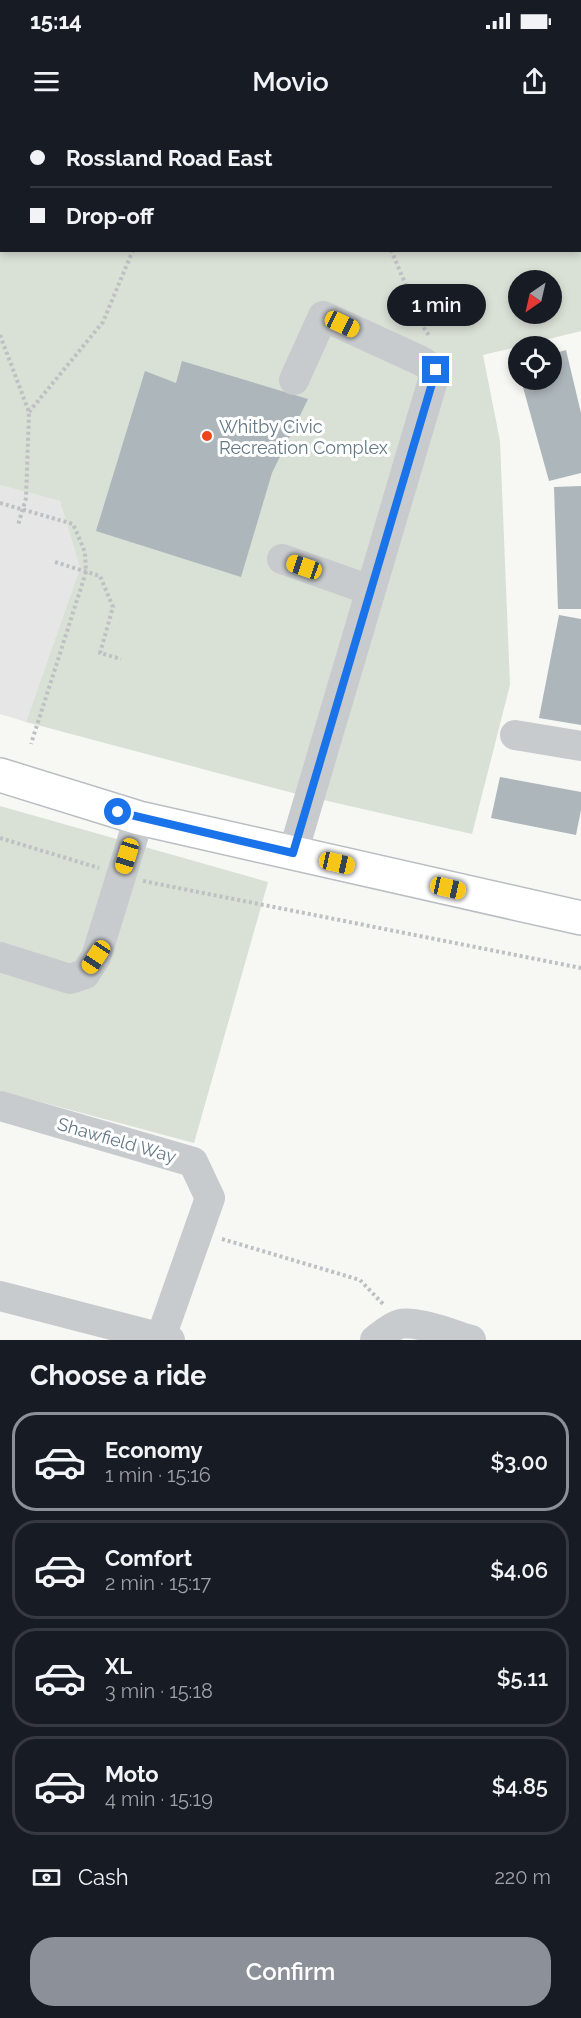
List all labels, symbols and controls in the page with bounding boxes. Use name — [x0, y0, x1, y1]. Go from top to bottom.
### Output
text: 15:14 — [30, 8, 82, 34]
icon: menu — [30, 65, 63, 98]
icon: share — [518, 65, 551, 98]
text: Movio — [252, 66, 329, 97]
text: Rossland Road East — [66, 145, 272, 171]
text: Drop-off — [66, 203, 154, 229]
north arrow — [508, 270, 562, 324]
map controls — [508, 270, 562, 390]
callout: 1 min — [386, 283, 486, 325]
text: 1 min — [412, 293, 461, 317]
car — [322, 308, 362, 340]
button: locate — [508, 336, 562, 390]
route end — [422, 356, 449, 383]
place label: Whitby Civic Recreation Complex — [219, 416, 388, 458]
marker: Whitby Civic Recreation Complex — [200, 429, 214, 443]
car — [284, 553, 324, 581]
route start — [104, 798, 131, 825]
car — [113, 836, 141, 876]
car — [317, 850, 357, 876]
car — [428, 875, 468, 901]
car — [78, 937, 114, 977]
street label: Shawfield Way — [55, 1113, 179, 1167]
text: Choose a ride — [30, 1360, 206, 1391]
icon: car — [33, 1435, 87, 1489]
text: Economy — [105, 1437, 203, 1463]
text: $3.00 — [490, 1449, 548, 1475]
text: 1 min · 15:16 — [105, 1463, 211, 1487]
icon: car — [33, 1543, 87, 1597]
text: Comfort — [105, 1545, 192, 1571]
text: $4.06 — [490, 1557, 548, 1583]
text: 2 min · 15:17 — [105, 1571, 211, 1595]
icon: car — [33, 1651, 87, 1705]
text: XL — [105, 1653, 132, 1679]
text: $5.11 — [497, 1665, 548, 1691]
text: 3 min · 15:18 — [105, 1679, 213, 1703]
icon: car — [33, 1759, 87, 1813]
text: Moto — [105, 1761, 159, 1787]
text: $4.85 — [492, 1773, 548, 1799]
text: 4 min · 15:19 — [105, 1787, 213, 1811]
icon: cash — [30, 1861, 63, 1894]
text: Cash — [78, 1864, 129, 1890]
text: 220 m — [494, 1865, 551, 1889]
button: Confirm — [30, 1937, 551, 2006]

